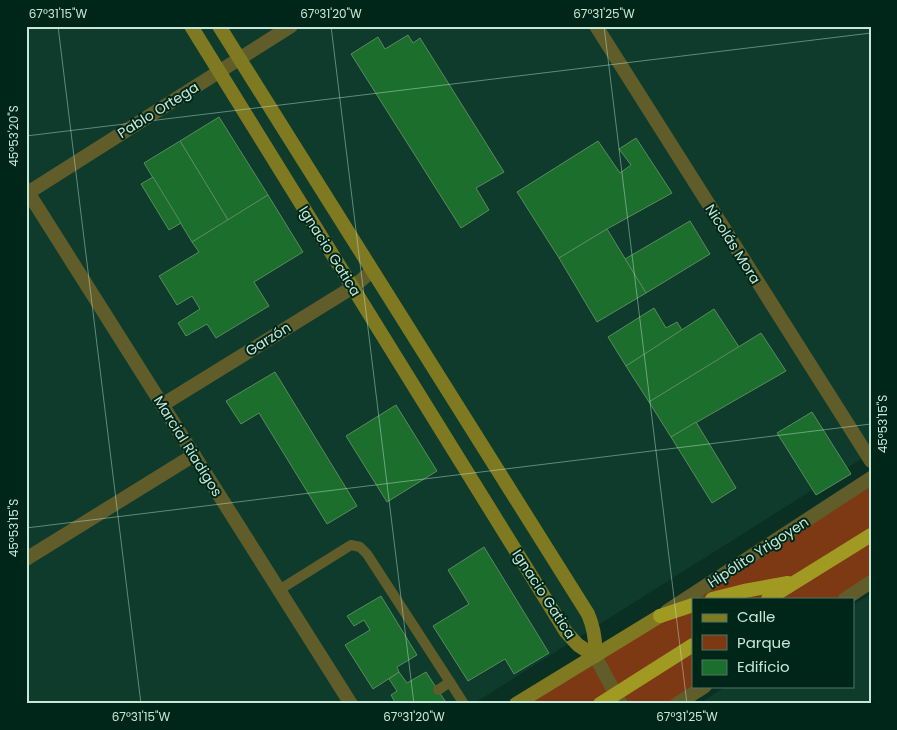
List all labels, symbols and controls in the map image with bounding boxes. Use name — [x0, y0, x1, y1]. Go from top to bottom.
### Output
text: 67°31'15"W — [29, 5, 88, 22]
text: 67°31'20"W — [300, 5, 362, 22]
text: 67°31'25"W — [573, 5, 635, 22]
street label: Pablo Ortega — [114, 77, 202, 143]
text: 45°53'20"S — [5, 105, 22, 167]
street label: Nicolás Mora — [701, 200, 765, 288]
street label: Ignacio Gatica — [294, 202, 366, 300]
street label: Garzón — [242, 317, 294, 361]
street label: Marcial Riadigos — [149, 392, 227, 500]
text: 45°53'15"S — [874, 395, 891, 453]
text: 45°53'15"S — [5, 499, 22, 557]
street label: Hipólito Yrigoyen — [703, 512, 813, 592]
street label: Ignacio Gatica — [508, 545, 580, 643]
legend — [692, 598, 854, 688]
text: Calle — [737, 606, 775, 627]
text: Parque — [737, 632, 790, 653]
text: Edificio — [737, 656, 790, 677]
text: 67°31'15"W — [112, 708, 171, 725]
text: 67°31'20"W — [383, 708, 445, 725]
text: 67°31'25"W — [656, 708, 718, 725]

